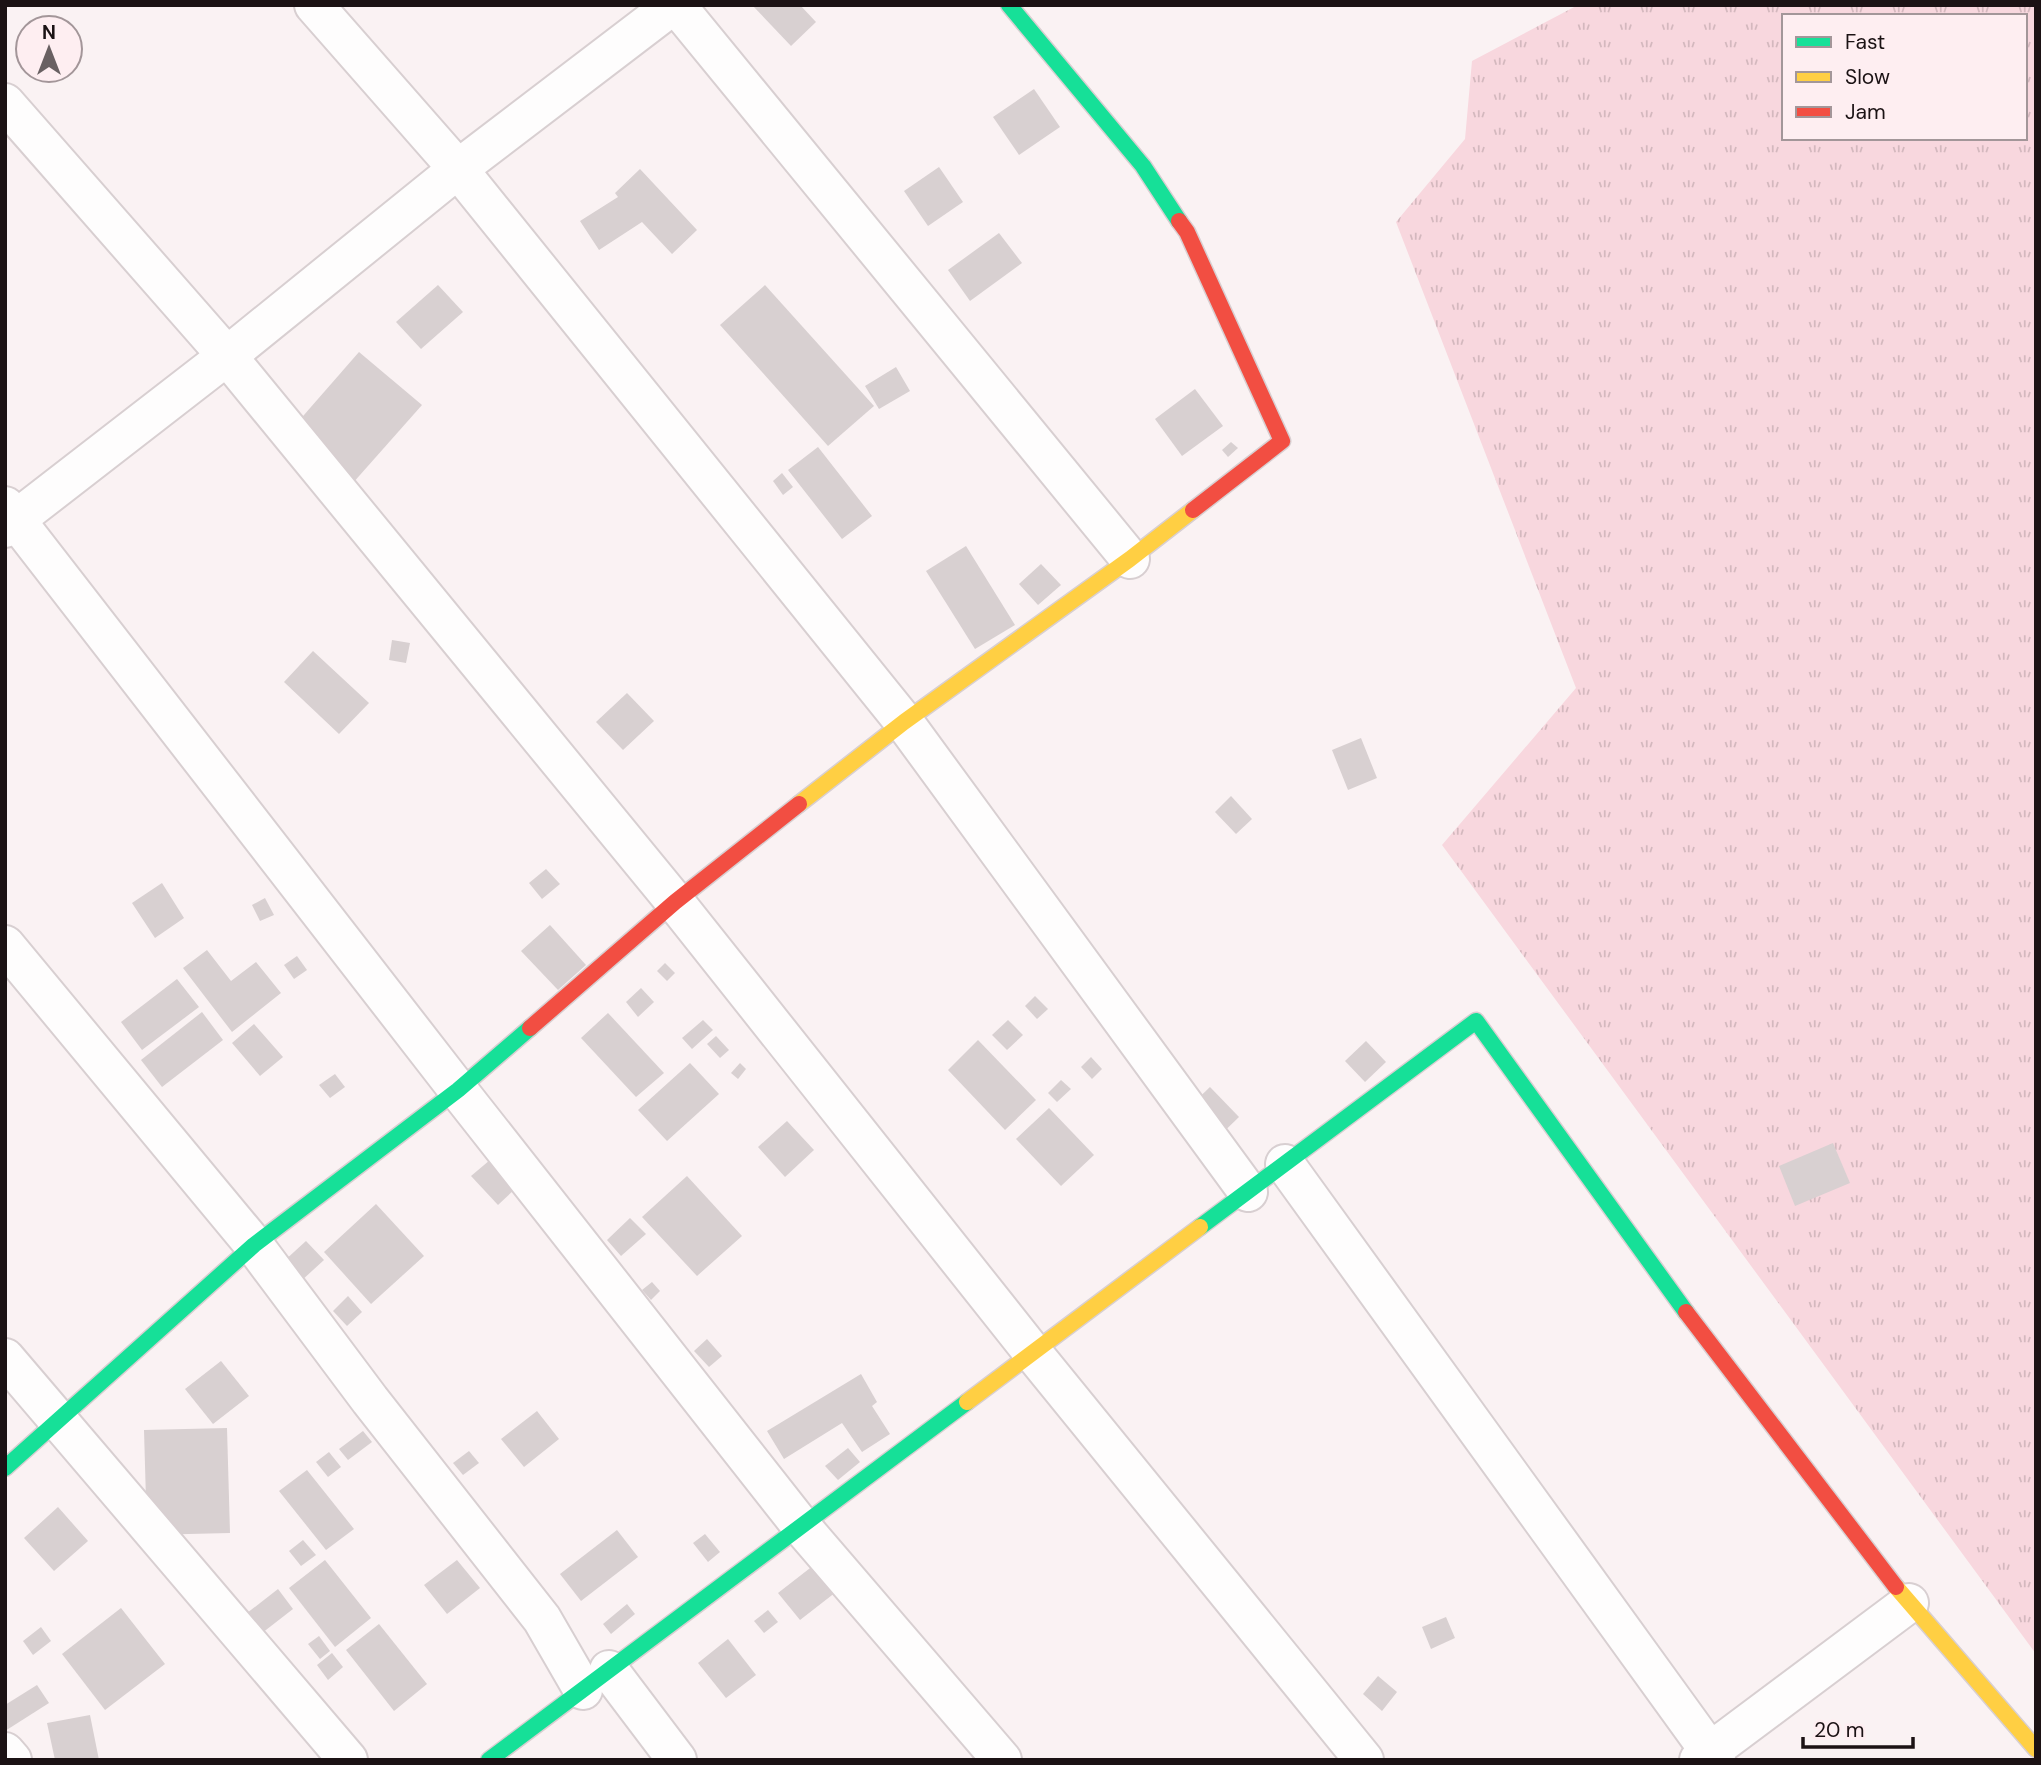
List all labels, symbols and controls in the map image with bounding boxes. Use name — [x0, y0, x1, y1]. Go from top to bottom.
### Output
north arrow — [14, 14, 84, 84]
legend — [1782, 14, 2027, 140]
text: N — [42, 20, 56, 45]
text: Fast — [1845, 28, 1885, 56]
text: Slow — [1845, 63, 1890, 91]
text: Jam — [1845, 98, 1886, 126]
scale bar — [1803, 1706, 1913, 1750]
text: 20 m — [1814, 1716, 1865, 1744]

